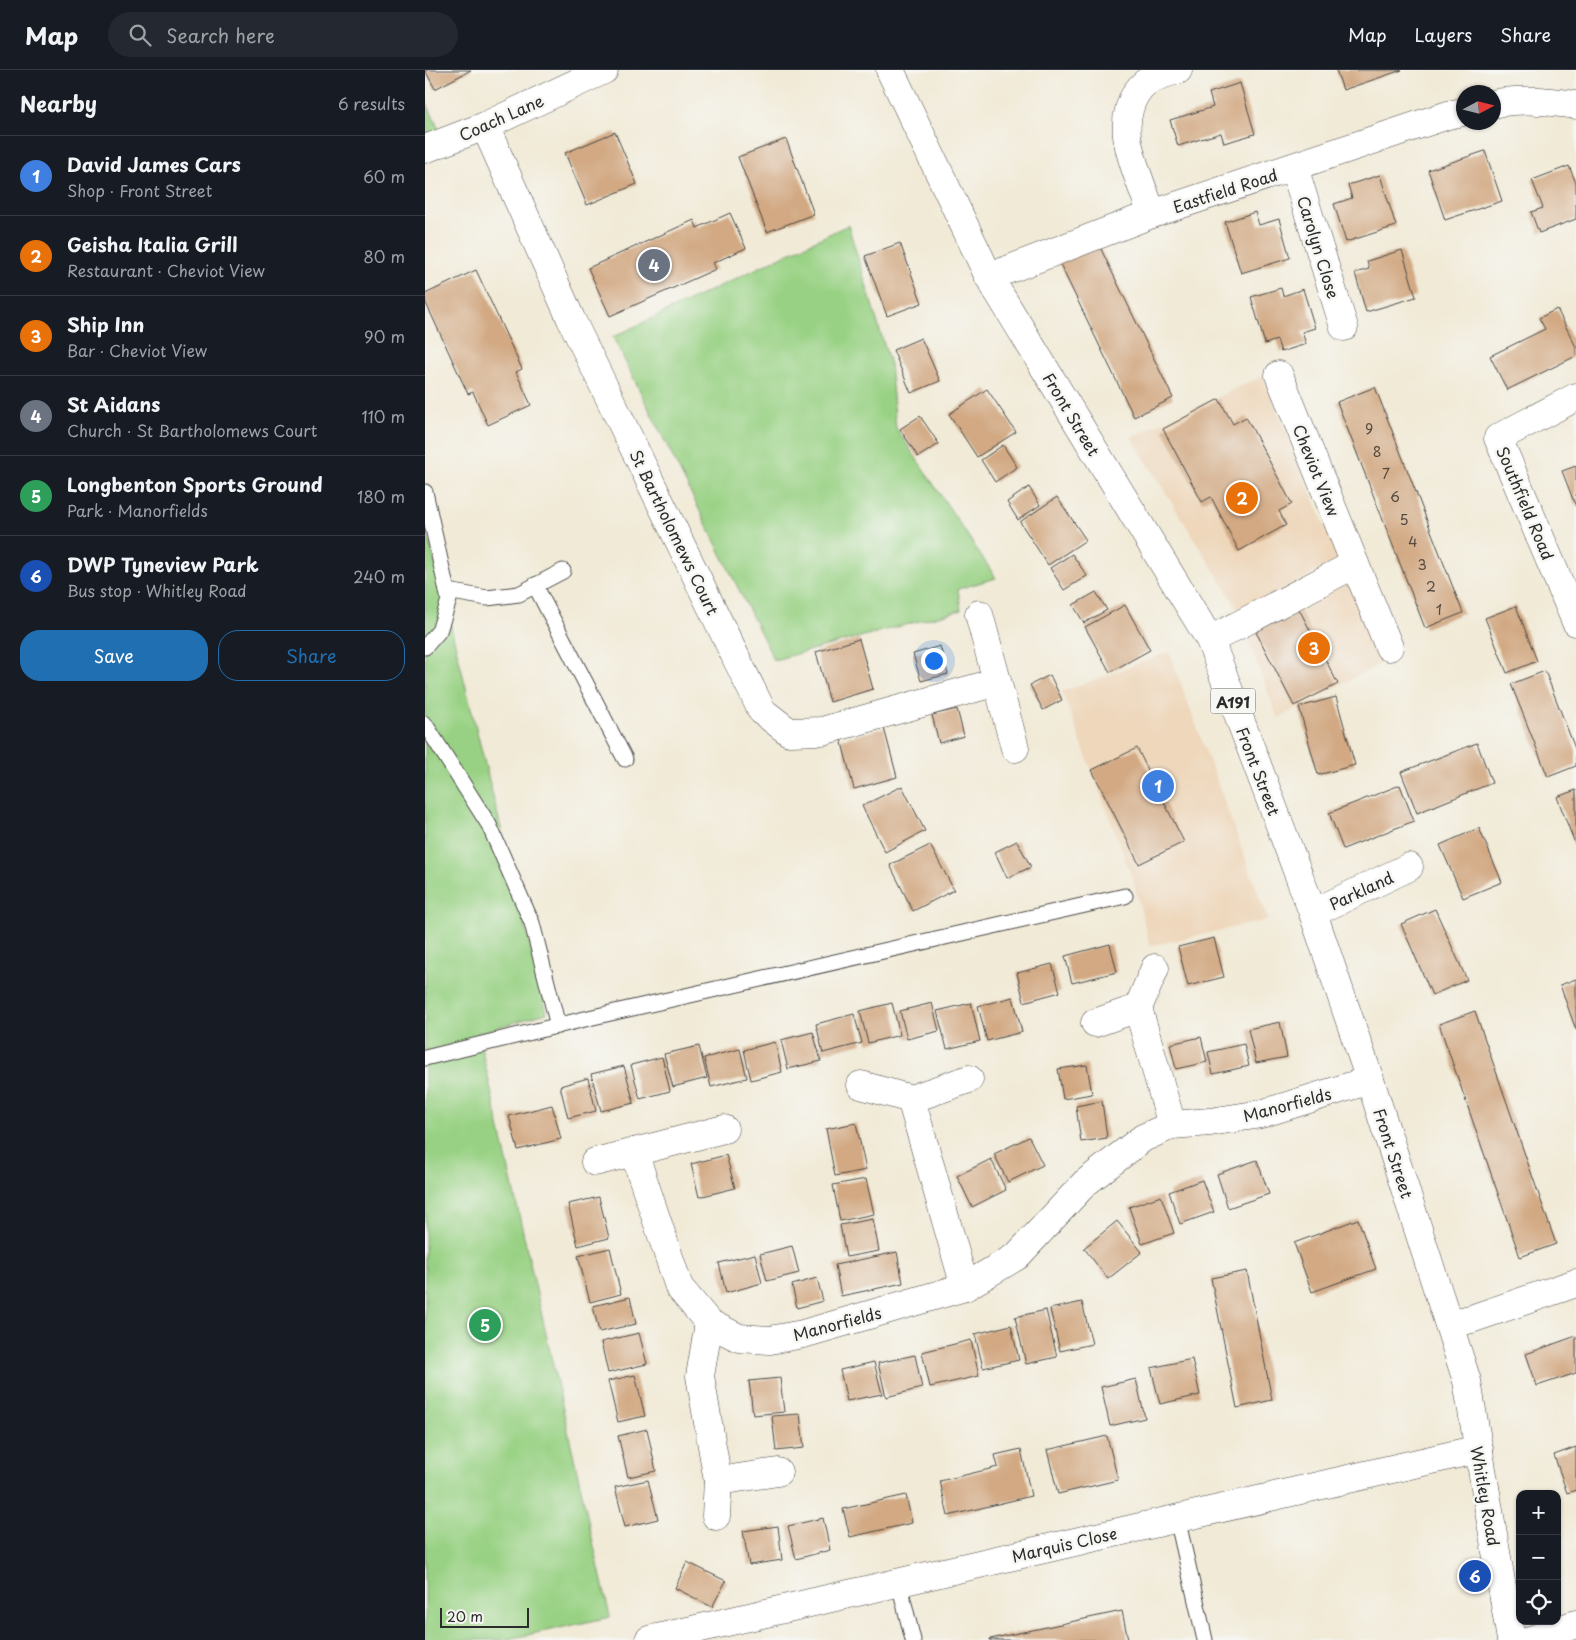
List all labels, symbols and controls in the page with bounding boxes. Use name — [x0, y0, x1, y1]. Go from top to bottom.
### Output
search box — [108, 12, 458, 57]
text: Map — [25, 17, 78, 53]
icon: search — [126, 21, 154, 49]
text: Search here — [166, 21, 275, 49]
text: Map — [1348, 21, 1387, 48]
text: Layers — [1415, 21, 1472, 48]
text: Share — [1500, 21, 1551, 48]
north arrow — [1456, 85, 1501, 130]
text: Nearby — [20, 87, 97, 119]
street label: Coach Lane — [455, 88, 547, 146]
text: 6 results — [338, 91, 405, 115]
text: David James Cars — [67, 150, 241, 178]
street label: Eastfield Road — [1170, 162, 1280, 218]
text: 1 — [32, 164, 40, 188]
text: 60 m — [363, 164, 405, 188]
text: Shop · Front Street — [67, 178, 212, 202]
street label: Carolyn Close — [1292, 193, 1346, 301]
text: Geisha Italia Grill — [67, 230, 237, 258]
text: 2 — [30, 244, 42, 268]
text: 80 m — [363, 244, 405, 268]
pin: 4 — [638, 246, 670, 284]
text: Restaurant · Cheviot View — [67, 258, 265, 282]
text: Ship Inn — [67, 310, 144, 338]
text: 3 — [31, 324, 41, 348]
text: 90 m — [364, 324, 405, 348]
text: Bar · Cheviot View — [67, 338, 207, 362]
street label: Front Street — [1038, 368, 1107, 461]
text: St Aidans — [67, 390, 160, 418]
text: 4 — [31, 404, 41, 428]
text: 110 m — [362, 404, 405, 428]
text: Church · St Bartholomews Court — [67, 418, 317, 442]
house number: 9 — [1365, 418, 1373, 439]
street label: Cheviot View — [1288, 420, 1347, 520]
house number: 8 — [1373, 441, 1381, 462]
street label: Southfield Road — [1491, 443, 1561, 563]
street label: St Bartholomews Court — [624, 445, 726, 619]
house number: 7 — [1382, 463, 1390, 484]
text: Longbenton Sports Ground — [67, 470, 322, 498]
pin: 2 — [1226, 479, 1258, 517]
text: 5 — [31, 484, 41, 508]
text: 180 m — [357, 484, 405, 508]
house number: 6 — [1390, 486, 1400, 507]
text: Park · Manorfields — [67, 498, 208, 522]
house number: 5 — [1399, 509, 1409, 530]
house number: 4 — [1408, 531, 1418, 552]
text: DWP Tyneview Park — [67, 550, 259, 578]
house number: 3 — [1417, 554, 1427, 575]
text: 6 — [30, 564, 42, 588]
text: 240 m — [353, 564, 405, 588]
house number: 2 — [1426, 576, 1436, 597]
text: Bus stop · Whitley Road — [67, 578, 247, 602]
house number: 1 — [1436, 599, 1442, 620]
pin: 3 — [1298, 629, 1330, 667]
button: Save — [20, 630, 208, 681]
button: Share — [218, 630, 405, 681]
your location — [921, 648, 947, 674]
road number: A191 — [1211, 688, 1255, 714]
street label: Front Street — [1231, 723, 1287, 819]
pin: 1 — [1142, 767, 1174, 805]
street label: Parkland — [1325, 865, 1397, 915]
street label: Manorfields — [1240, 1081, 1334, 1127]
street label: Front Street — [1368, 1105, 1420, 1202]
street label: Manorfields — [790, 1300, 884, 1346]
pin: 5 — [469, 1306, 501, 1344]
street label: Whitley Road — [1465, 1444, 1507, 1548]
map controls — [1516, 1490, 1561, 1625]
button: + — [1516, 1490, 1561, 1535]
street label: Marquis Close — [1009, 1520, 1119, 1568]
button: − — [1516, 1535, 1561, 1580]
pin: 6 — [1459, 1557, 1491, 1595]
button: locate — [1516, 1580, 1561, 1625]
scale bar — [440, 1605, 529, 1628]
text: 20 m — [447, 1606, 483, 1627]

